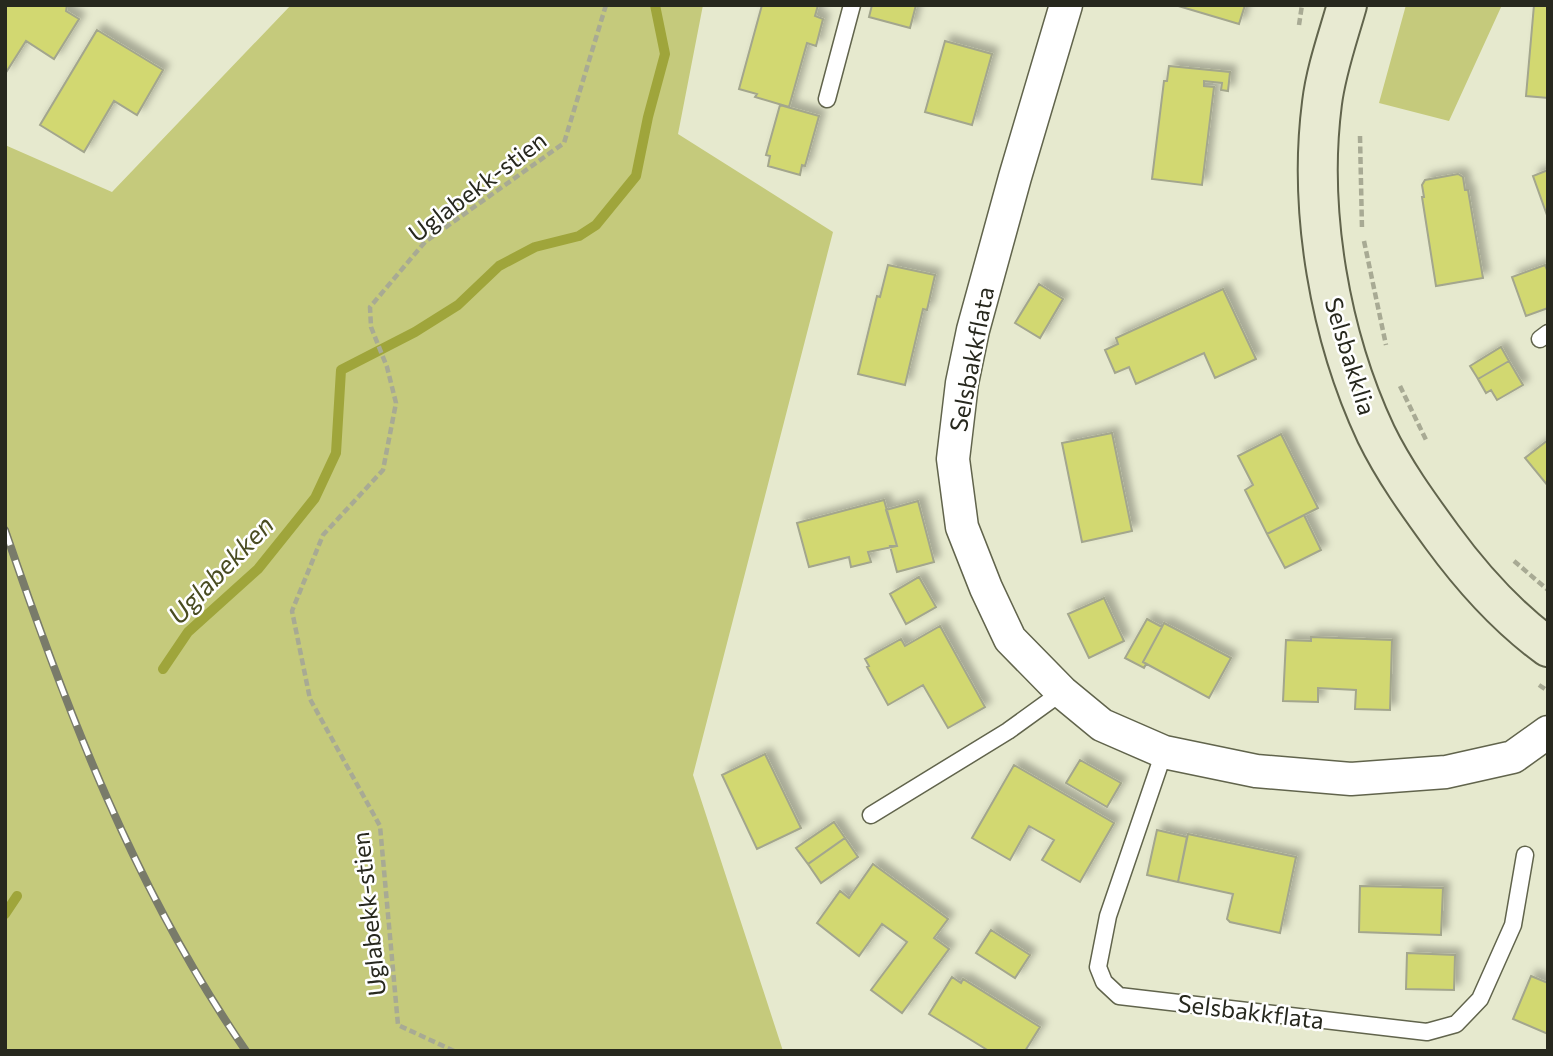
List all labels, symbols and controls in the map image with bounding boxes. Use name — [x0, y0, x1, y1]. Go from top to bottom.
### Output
street label: Uglabekk-stien — [402, 125, 552, 247]
street label: Selsbakkflata — [943, 284, 999, 434]
street label: Selsbakklia — [1319, 294, 1383, 418]
water label: Uglabekken — [161, 508, 279, 630]
street label: Uglabekk-stien — [345, 830, 391, 998]
street label: Selsbakkflata — [1176, 988, 1326, 1034]

